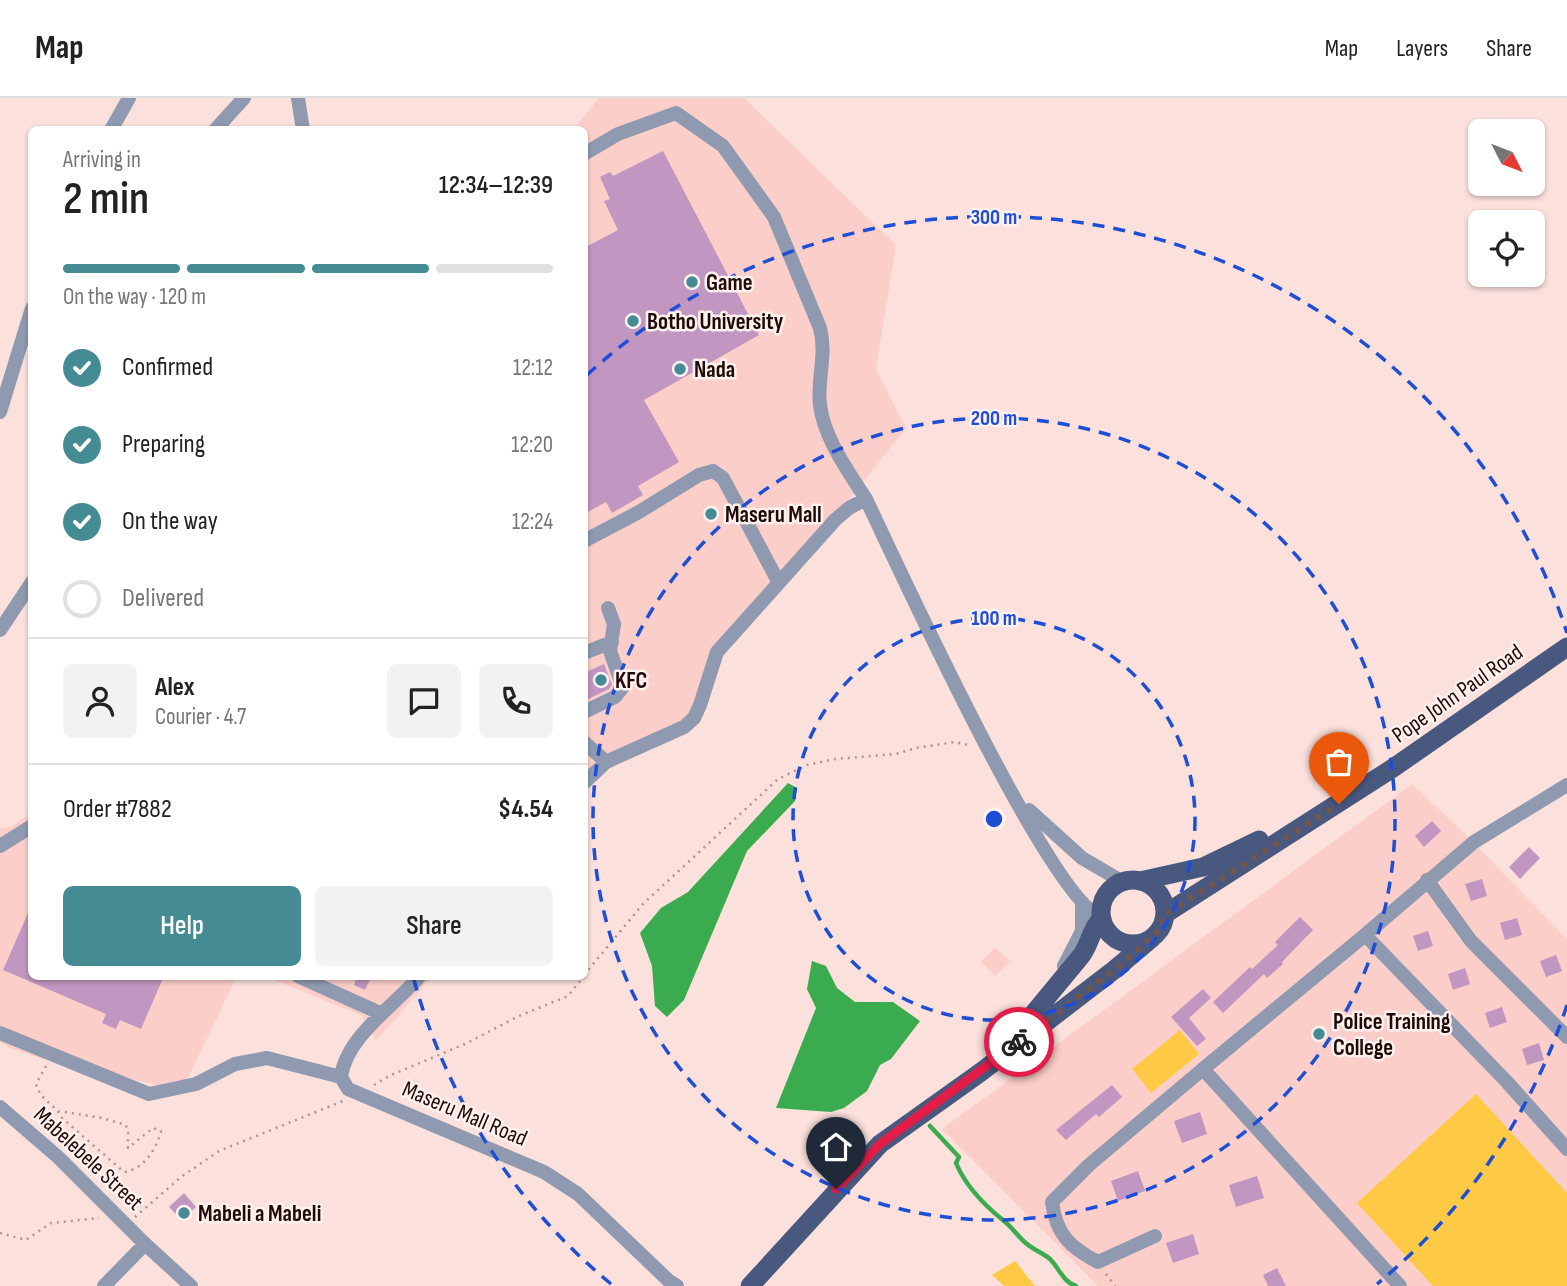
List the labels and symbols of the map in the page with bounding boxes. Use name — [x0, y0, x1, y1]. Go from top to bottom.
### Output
north arrow — [1468, 119, 1545, 196]
text: 300 m — [971, 205, 1017, 230]
place label: Game — [706, 269, 752, 297]
marker: Game — [684, 274, 700, 290]
place label: Botho University — [647, 308, 784, 336]
marker: Botho University — [625, 313, 641, 329]
place label: Nada — [694, 356, 735, 384]
marker: Nada — [672, 361, 688, 377]
text: 200 m — [971, 406, 1017, 431]
place label: Maseru Mall — [725, 501, 822, 529]
marker: Maseru Mall — [703, 506, 719, 522]
text: 100 m — [971, 606, 1017, 631]
street label: Pope John Paul Road — [1387, 638, 1528, 749]
place label: KFC — [615, 667, 647, 695]
marker: KFC — [593, 672, 609, 688]
pin — [1309, 732, 1369, 804]
centre of rings — [982, 807, 1006, 831]
courier — [984, 1007, 1054, 1077]
place label: Police Training College — [1333, 1008, 1451, 1062]
marker: Police Training College — [1311, 1026, 1327, 1042]
street label: Maseru Mall Road — [398, 1075, 531, 1153]
street label: Mabelebele Street — [28, 1101, 149, 1216]
pin — [806, 1117, 866, 1189]
place label: Mabeli a Mabeli — [198, 1200, 321, 1228]
marker: Mabeli a Mabeli — [176, 1205, 192, 1221]

